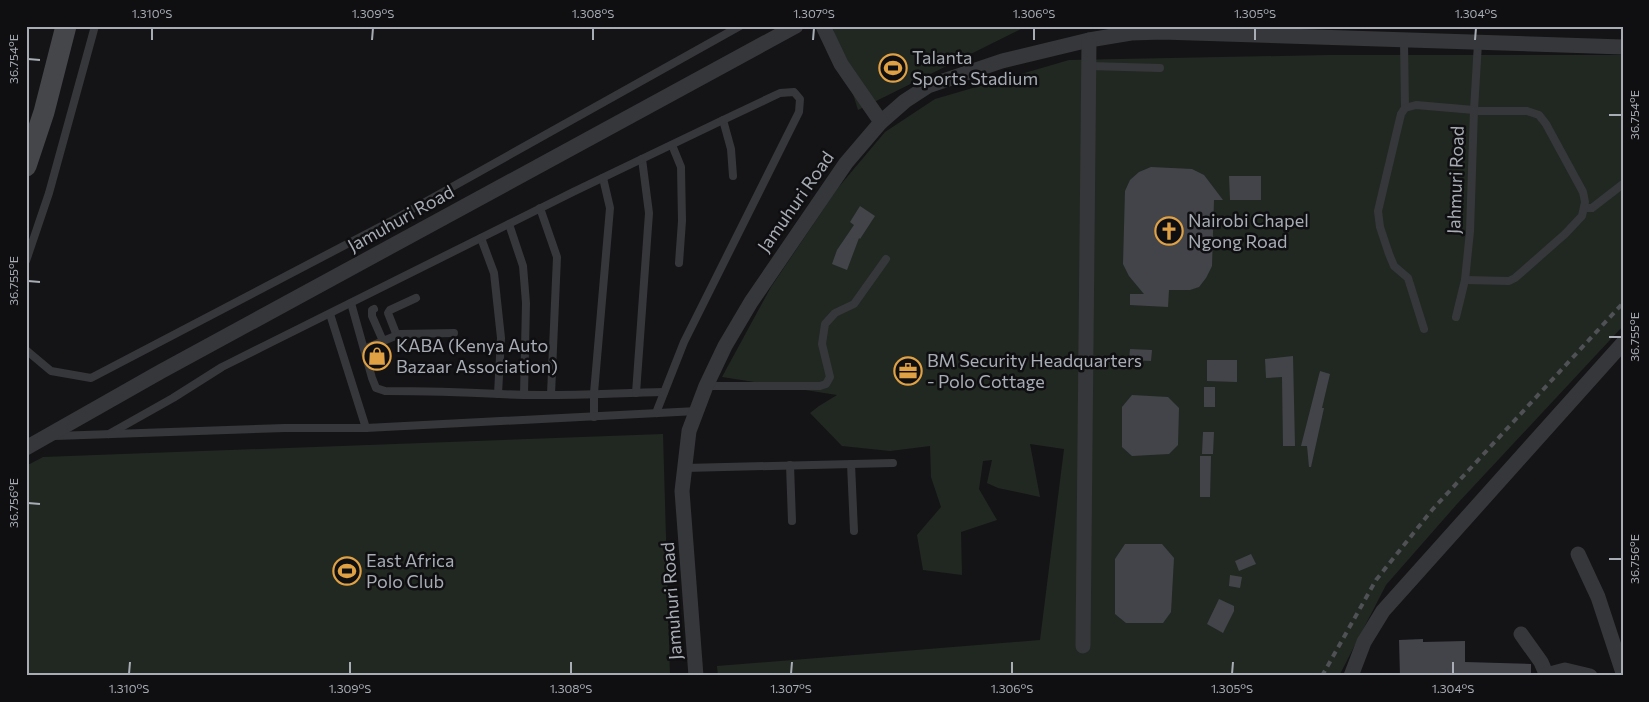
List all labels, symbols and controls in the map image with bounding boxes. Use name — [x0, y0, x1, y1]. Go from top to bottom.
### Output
text: 1.310°S — [132, 6, 172, 20]
text: 1.309°S — [352, 6, 394, 20]
text: 1.308°S — [572, 6, 614, 20]
text: 1.307°S — [793, 6, 835, 20]
text: 1.306°S — [1013, 6, 1055, 20]
text: 1.305°S — [1234, 6, 1276, 20]
text: 1.304°S — [1455, 6, 1497, 20]
text: 36.754°E — [6, 34, 20, 84]
place label: Talanta Sports Stadium — [912, 46, 1038, 89]
sports icon: Talanta Sports Stadium — [878, 53, 908, 83]
text: 36.754°E — [1627, 90, 1641, 140]
street label: Jahmuri Road — [1442, 126, 1468, 234]
street label: Jamuhuri Road — [752, 147, 838, 256]
street label: Jamuhuri Road — [344, 180, 457, 256]
place label: Nairobi Chapel Ngong Road — [1188, 209, 1309, 252]
church icon: Nairobi Chapel Ngong Road — [1154, 216, 1184, 246]
text: 36.755°E — [6, 256, 20, 306]
text: 36.755°E — [1627, 312, 1641, 362]
place label: KABA (Kenya Auto Bazaar Association) — [396, 334, 558, 377]
shop icon: KABA (Kenya Auto Bazaar Association) — [362, 341, 392, 371]
place label: BM Security Headquarters - Polo Cottage — [927, 349, 1142, 392]
office icon: BM Security Headquarters - Polo Cottage — [893, 356, 923, 386]
text: 36.756°E — [6, 478, 20, 528]
text: 36.756°E — [1627, 534, 1641, 584]
street label: Jamuhuri Road — [656, 541, 686, 661]
place label: East Africa Polo Club — [366, 549, 454, 592]
sports icon: East Africa Polo Club — [332, 556, 362, 586]
text: 1.310°S — [109, 681, 149, 695]
text: 1.309°S — [329, 681, 371, 695]
text: 1.308°S — [550, 681, 592, 695]
text: 1.307°S — [770, 681, 812, 695]
text: 1.306°S — [991, 681, 1033, 695]
text: 1.305°S — [1211, 681, 1253, 695]
text: 1.304°S — [1432, 681, 1474, 695]

